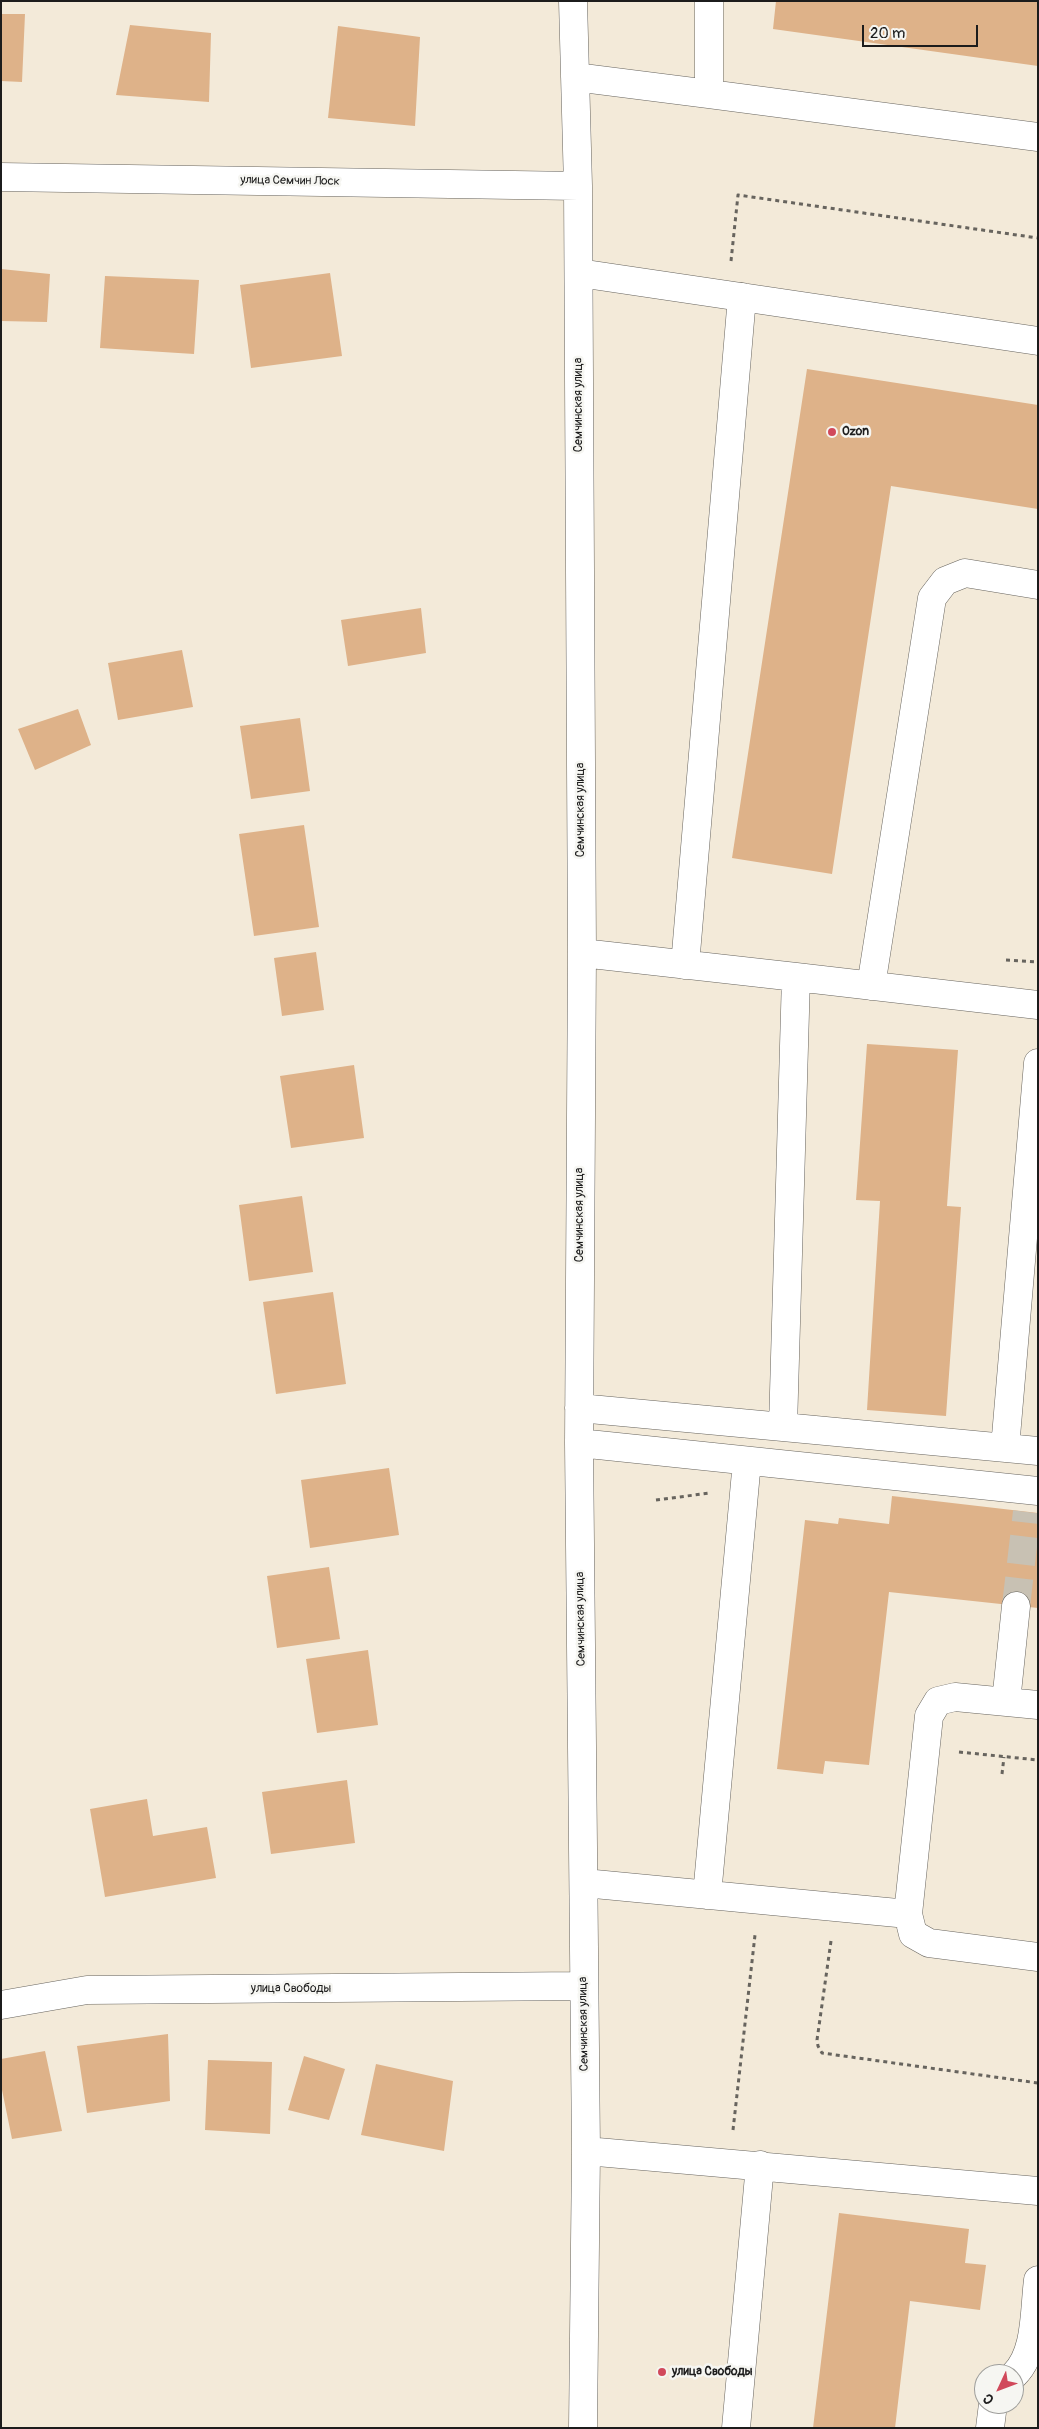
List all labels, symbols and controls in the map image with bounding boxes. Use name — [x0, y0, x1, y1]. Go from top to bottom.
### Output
scale bar — [864, 15, 980, 47]
text: 20 m — [870, 24, 905, 43]
street label: улица Семчин Лоск — [240, 173, 340, 189]
street label: Семчинская улица — [572, 358, 586, 452]
place label: Ozon — [842, 425, 869, 439]
marker: Ozon — [826, 426, 838, 438]
street label: Семчинская улица — [574, 763, 588, 857]
street label: Семчинская улица — [573, 1168, 587, 1262]
street label: Семчинская улица — [573, 1572, 589, 1666]
street label: Семчинская улица — [576, 1977, 592, 2071]
street label: улица Свободы — [251, 1982, 331, 1996]
north arrow — [974, 2364, 1024, 2414]
place label: улица Свободы — [672, 2365, 752, 2379]
marker: улица Свободы — [656, 2366, 668, 2378]
text: С — [979, 2390, 998, 2408]

